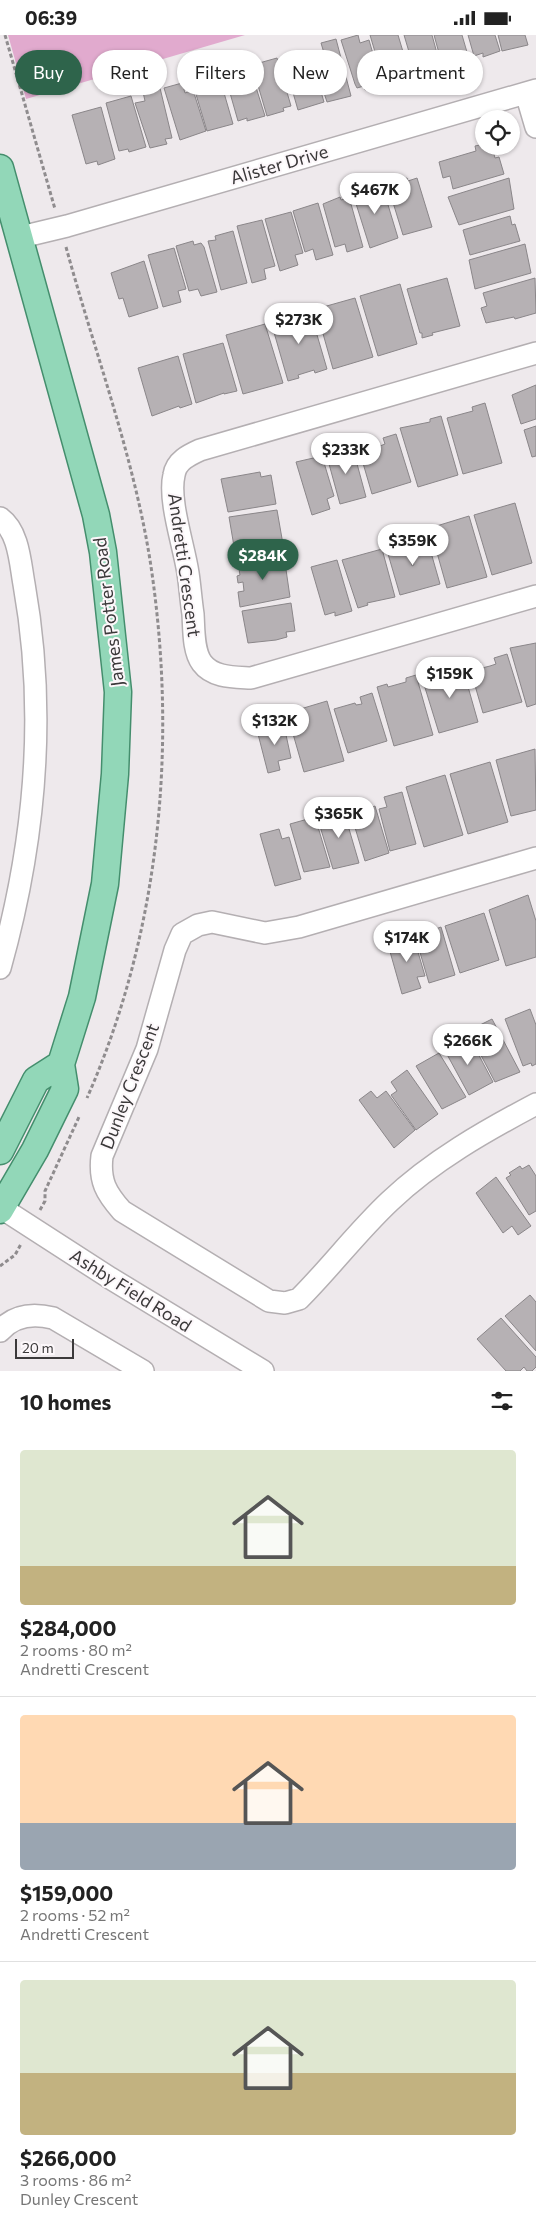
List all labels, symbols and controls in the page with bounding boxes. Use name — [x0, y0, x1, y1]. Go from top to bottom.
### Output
text: 06:39 — [25, 6, 77, 29]
chip: Buy — [15, 50, 82, 95]
chip: Rent — [92, 50, 167, 95]
chip: Filters — [177, 50, 264, 95]
chip: New — [274, 50, 347, 95]
chip: Apartment — [357, 50, 483, 95]
map controls — [475, 110, 520, 155]
button: locate — [475, 110, 520, 155]
street label: Alister Drive — [228, 140, 330, 188]
pin: $467K — [340, 173, 410, 215]
text: $467K — [351, 179, 399, 198]
pin: $273K — [264, 303, 334, 345]
text: $273K — [275, 309, 323, 328]
pin: $233K — [311, 433, 381, 475]
text: $233K — [322, 439, 370, 458]
street label: Andretti Crescent — [164, 492, 206, 638]
pin: $359K — [378, 523, 448, 566]
text: $359K — [389, 530, 437, 549]
street label: James Potter Road — [88, 536, 128, 688]
pin: $284K — [228, 539, 298, 581]
text: $284K — [238, 545, 288, 564]
pin: $159K — [415, 657, 485, 699]
text: $159K — [427, 663, 473, 682]
pin: $132K — [240, 703, 310, 746]
text: $132K — [252, 710, 298, 729]
pin: $365K — [304, 797, 374, 839]
text: $365K — [315, 803, 363, 822]
pin: $174K — [372, 921, 442, 963]
text: $174K — [384, 927, 430, 946]
street label: Dunley Crescent — [95, 1020, 163, 1152]
pin: $266K — [433, 1023, 503, 1066]
text: $266K — [443, 1030, 493, 1049]
street label: Ashby Field Road — [66, 1244, 196, 1336]
scale bar — [15, 1336, 74, 1359]
text: 20 m — [22, 1339, 54, 1356]
icon: filters — [488, 1387, 516, 1415]
text: 10 homes — [20, 1389, 111, 1414]
icon: home — [223, 1482, 313, 1572]
text: $284,000 — [20, 1615, 117, 1640]
text: 2 rooms · 80 m² — [20, 1640, 132, 1659]
text: Andretti Crescent — [20, 1659, 149, 1678]
icon: home — [223, 1748, 313, 1838]
text: $159,000 — [20, 1880, 113, 1905]
text: 2 rooms · 52 m² — [20, 1905, 130, 1924]
text: Andretti Crescent — [20, 1924, 149, 1943]
icon: home — [223, 2013, 313, 2103]
text: $266,000 — [20, 2145, 116, 2170]
text: 3 rooms · 86 m² — [20, 2170, 131, 2189]
text: Dunley Crescent — [20, 2189, 138, 2208]

